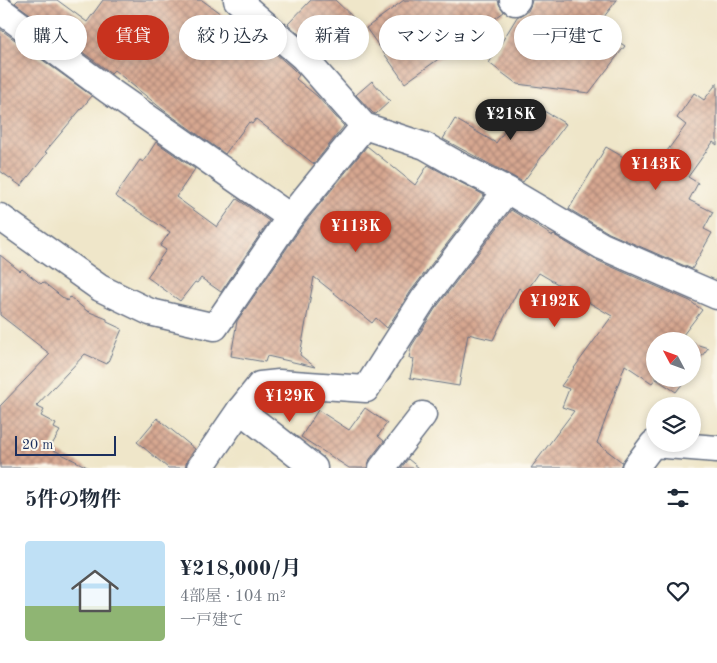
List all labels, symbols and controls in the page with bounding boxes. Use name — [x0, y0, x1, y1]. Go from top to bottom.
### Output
chip: 購入 — [15, 15, 87, 60]
chip: 賃貸 — [97, 15, 169, 60]
chip: 絞り込み — [179, 15, 287, 60]
chip: 新着 — [297, 15, 369, 60]
chip: マンション — [379, 15, 504, 60]
chip: 一戸建て — [514, 15, 622, 60]
pin: ¥218K — [476, 98, 546, 141]
text: ¥218K — [486, 107, 536, 123]
pin: ¥143K — [621, 148, 691, 191]
text: ¥143K — [631, 157, 681, 173]
pin: ¥113K — [321, 210, 391, 253]
text: ¥113K — [331, 219, 381, 235]
pin: ¥192K — [520, 286, 590, 328]
text: ¥192K — [530, 294, 580, 310]
north arrow — [646, 332, 701, 388]
map controls — [646, 332, 701, 452]
pin: ¥129K — [255, 380, 325, 423]
text: ¥129K — [265, 389, 315, 405]
button: layers — [646, 397, 701, 452]
scale bar — [15, 433, 116, 456]
text: 20 m — [22, 438, 53, 452]
icon: filters — [664, 484, 692, 512]
text: 5件の物件 — [25, 490, 121, 511]
text: ¥218,000/月 — [180, 559, 302, 580]
icon: home — [65, 561, 125, 621]
icon: heart — [664, 577, 692, 605]
text: 4部屋 · 104 m² — [180, 589, 286, 605]
text: 一戸建て — [180, 613, 244, 629]

